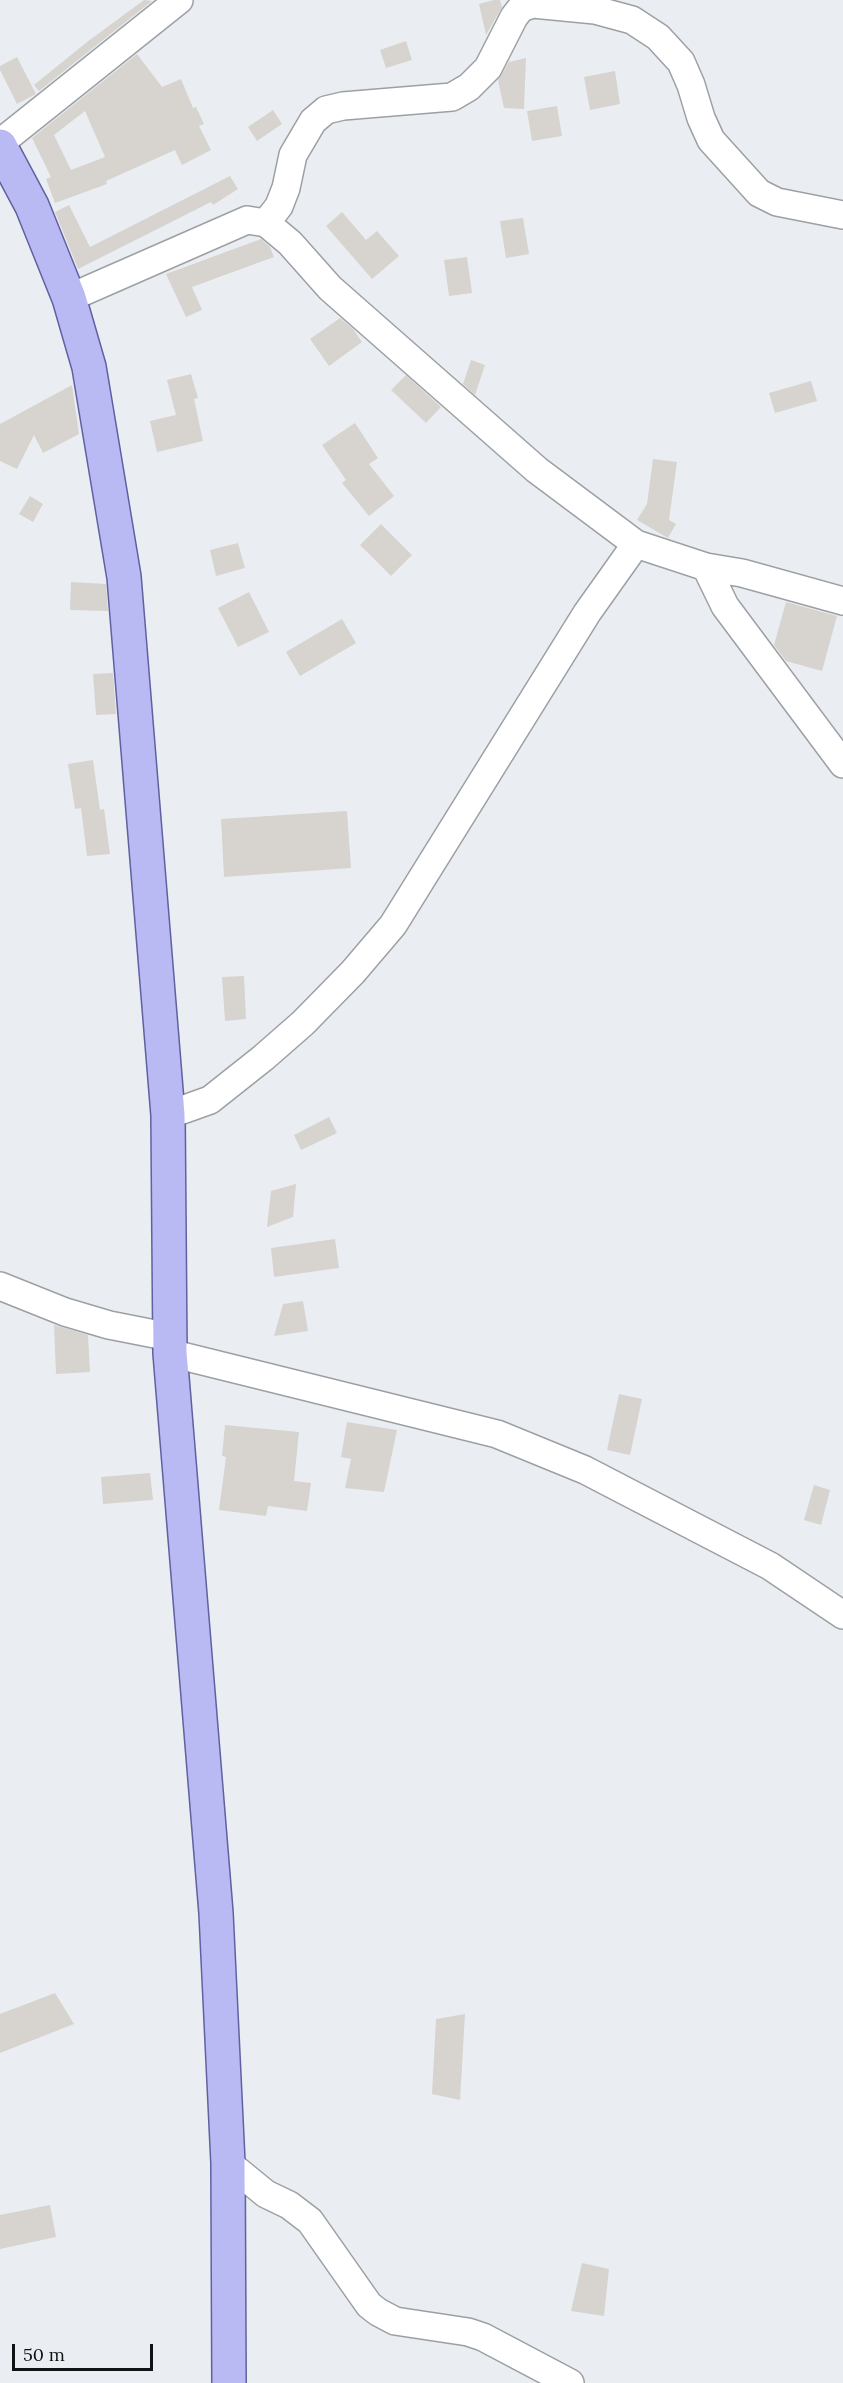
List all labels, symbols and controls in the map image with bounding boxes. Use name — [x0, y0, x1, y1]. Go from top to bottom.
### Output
scale bar — [15, 2332, 156, 2370]
text: 50 m — [23, 2343, 65, 2366]

